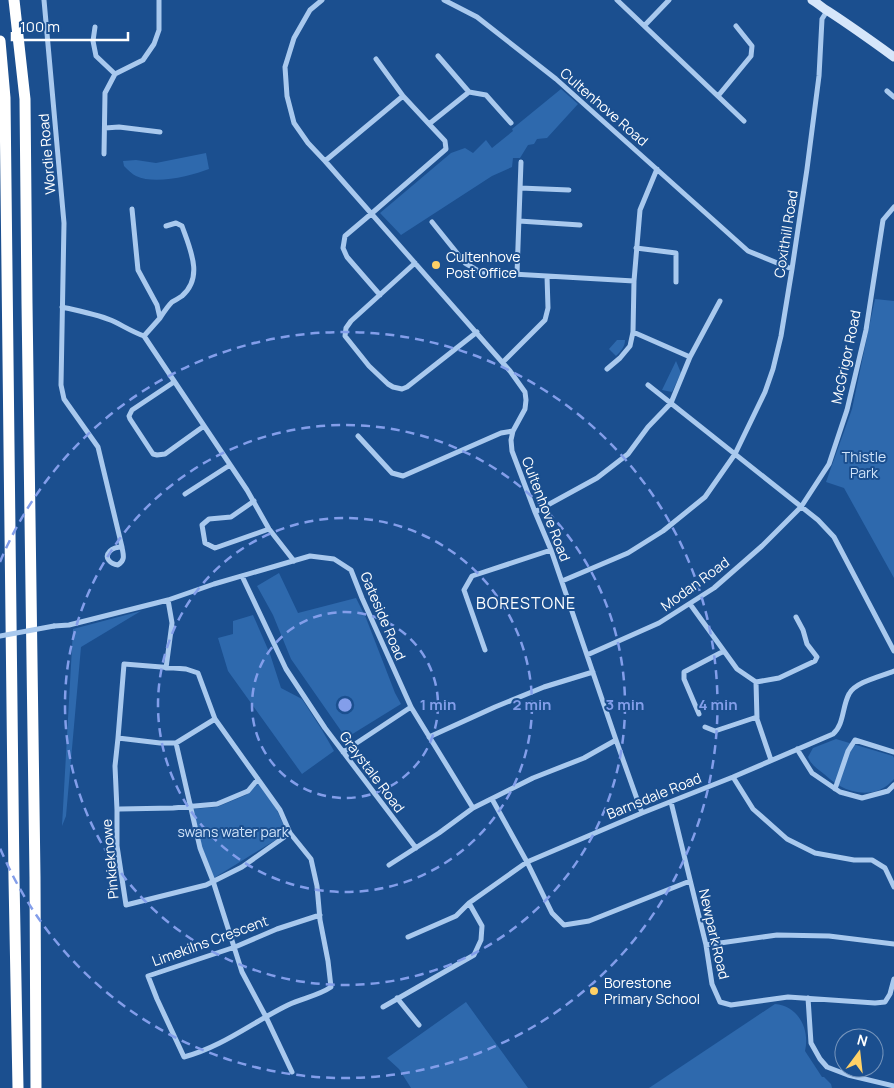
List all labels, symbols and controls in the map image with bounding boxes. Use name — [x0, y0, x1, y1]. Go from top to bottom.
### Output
scale bar — [12, 10, 129, 42]
text: 100 m — [20, 16, 60, 37]
street label: Cultenhove Road — [556, 63, 652, 150]
street label: Wordie Road — [34, 113, 60, 195]
street label: Coxithill Road — [769, 189, 802, 279]
place label: Cultenhove Post Office — [446, 247, 521, 282]
marker: Cultenhove Post Office — [430, 259, 442, 271]
street label: McGrigor Road — [826, 308, 865, 405]
park label: Thistle Park — [842, 447, 886, 482]
street label: Cultenhove Road — [518, 454, 575, 564]
street label: Modan Road — [657, 552, 733, 615]
street label: Gateside Road — [356, 569, 411, 663]
district label: BORESTONE — [476, 592, 576, 614]
text: 1 min — [420, 694, 456, 715]
text: 2 min — [512, 694, 552, 715]
text: 3 min — [606, 694, 644, 715]
text: 4 min — [698, 694, 738, 715]
centre of rings — [336, 696, 354, 714]
street label: Graystale Road — [335, 727, 409, 816]
street label: Barnsdale Road — [604, 768, 704, 823]
street label: Pinkieknowe — [97, 818, 122, 900]
park label: swans water park — [177, 822, 290, 841]
street label: Newpark Road — [695, 887, 734, 981]
street label: Limekilns Crescent — [149, 911, 271, 970]
place label: Borestone Primary School — [604, 973, 700, 1008]
marker: Borestone Primary School — [588, 985, 600, 997]
north arrow — [834, 1028, 884, 1078]
text: N — [855, 1029, 870, 1050]

